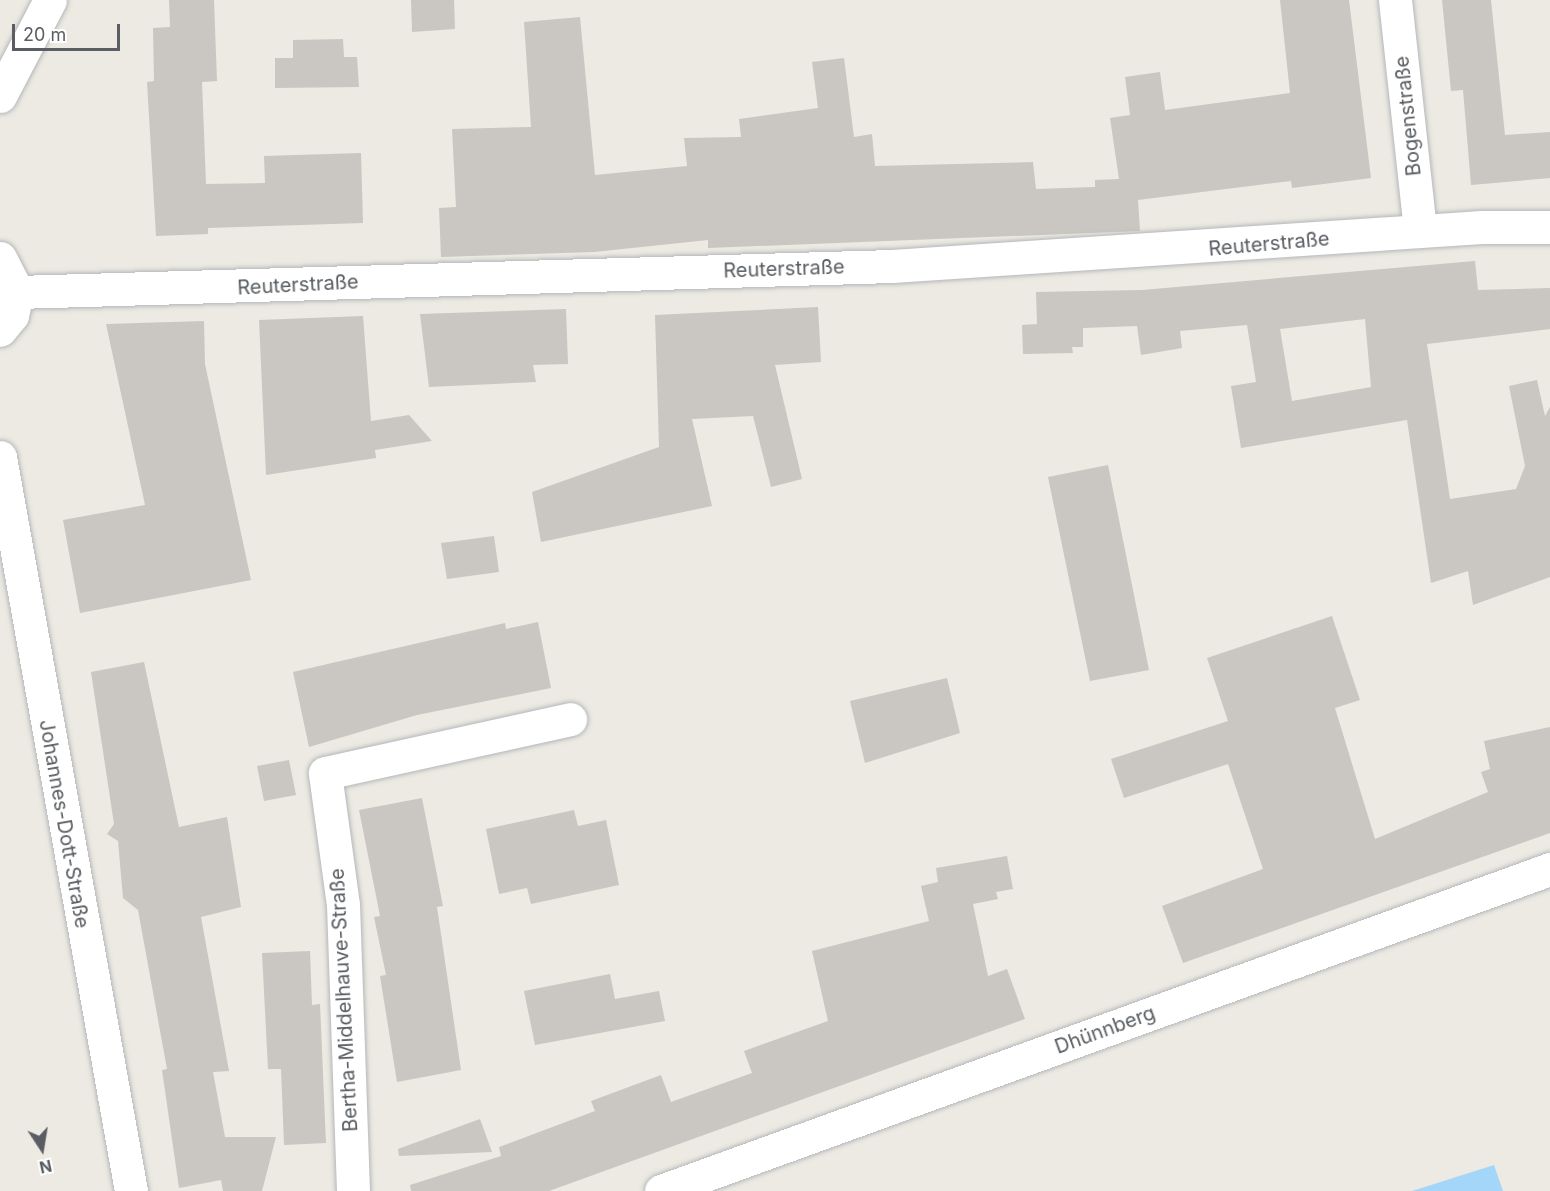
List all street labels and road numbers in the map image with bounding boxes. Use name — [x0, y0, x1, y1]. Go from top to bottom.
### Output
street label: Bogenstraße — [1390, 55, 1426, 177]
street label: Reuterstraße — [1207, 227, 1331, 261]
street label: Reuterstraße — [723, 255, 845, 283]
street label: Reuterstraße — [237, 270, 359, 300]
street label: Johannes-Dott-Straße — [34, 718, 94, 930]
street label: Bertha-Middelhauve-Straße — [325, 868, 363, 1132]
street label: Dhünnberg — [1052, 1001, 1158, 1059]

